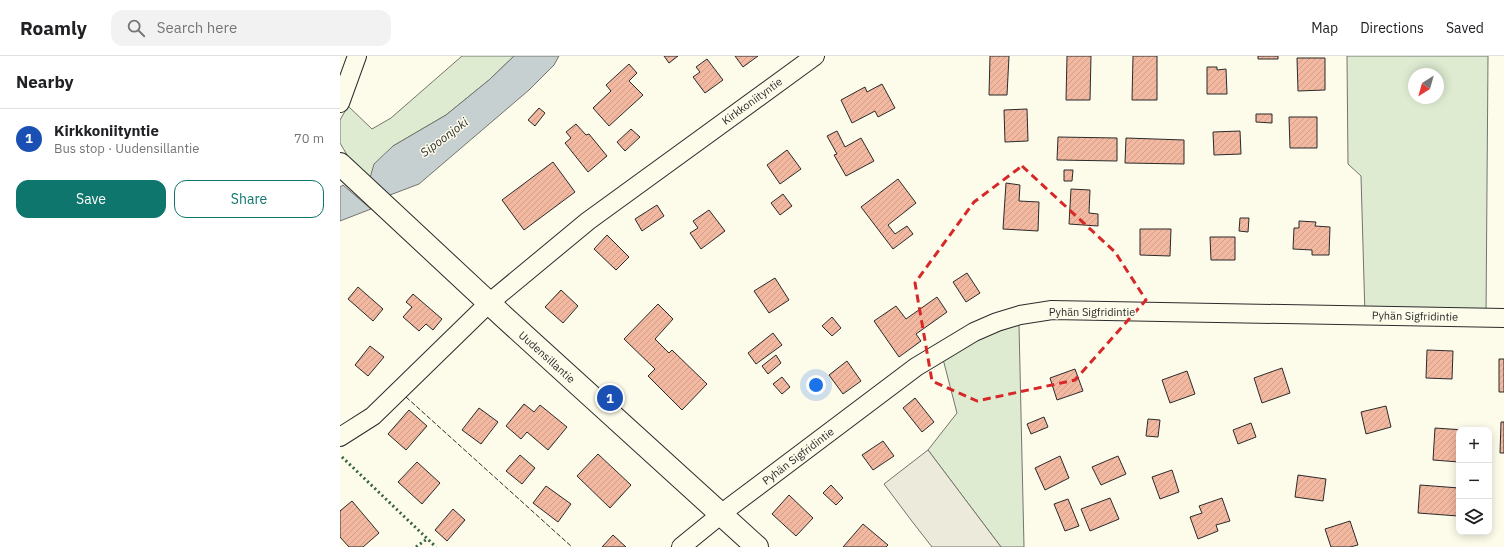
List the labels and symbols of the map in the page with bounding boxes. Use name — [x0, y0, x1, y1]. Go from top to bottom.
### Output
north arrow — [1408, 68, 1444, 104]
street label: Kirkkoniityntie — [719, 74, 785, 128]
water label: Sipoonjoki — [417, 114, 472, 160]
street label: Pyhän Sigfridintie — [1049, 305, 1135, 319]
street label: Pyhän Sigfridintie — [1372, 308, 1458, 324]
street label: Uudensillantie — [516, 328, 578, 386]
your location — [806, 375, 826, 395]
pin: 1 — [597, 383, 623, 413]
street label: Pyhän Sigfridintie — [759, 424, 837, 488]

